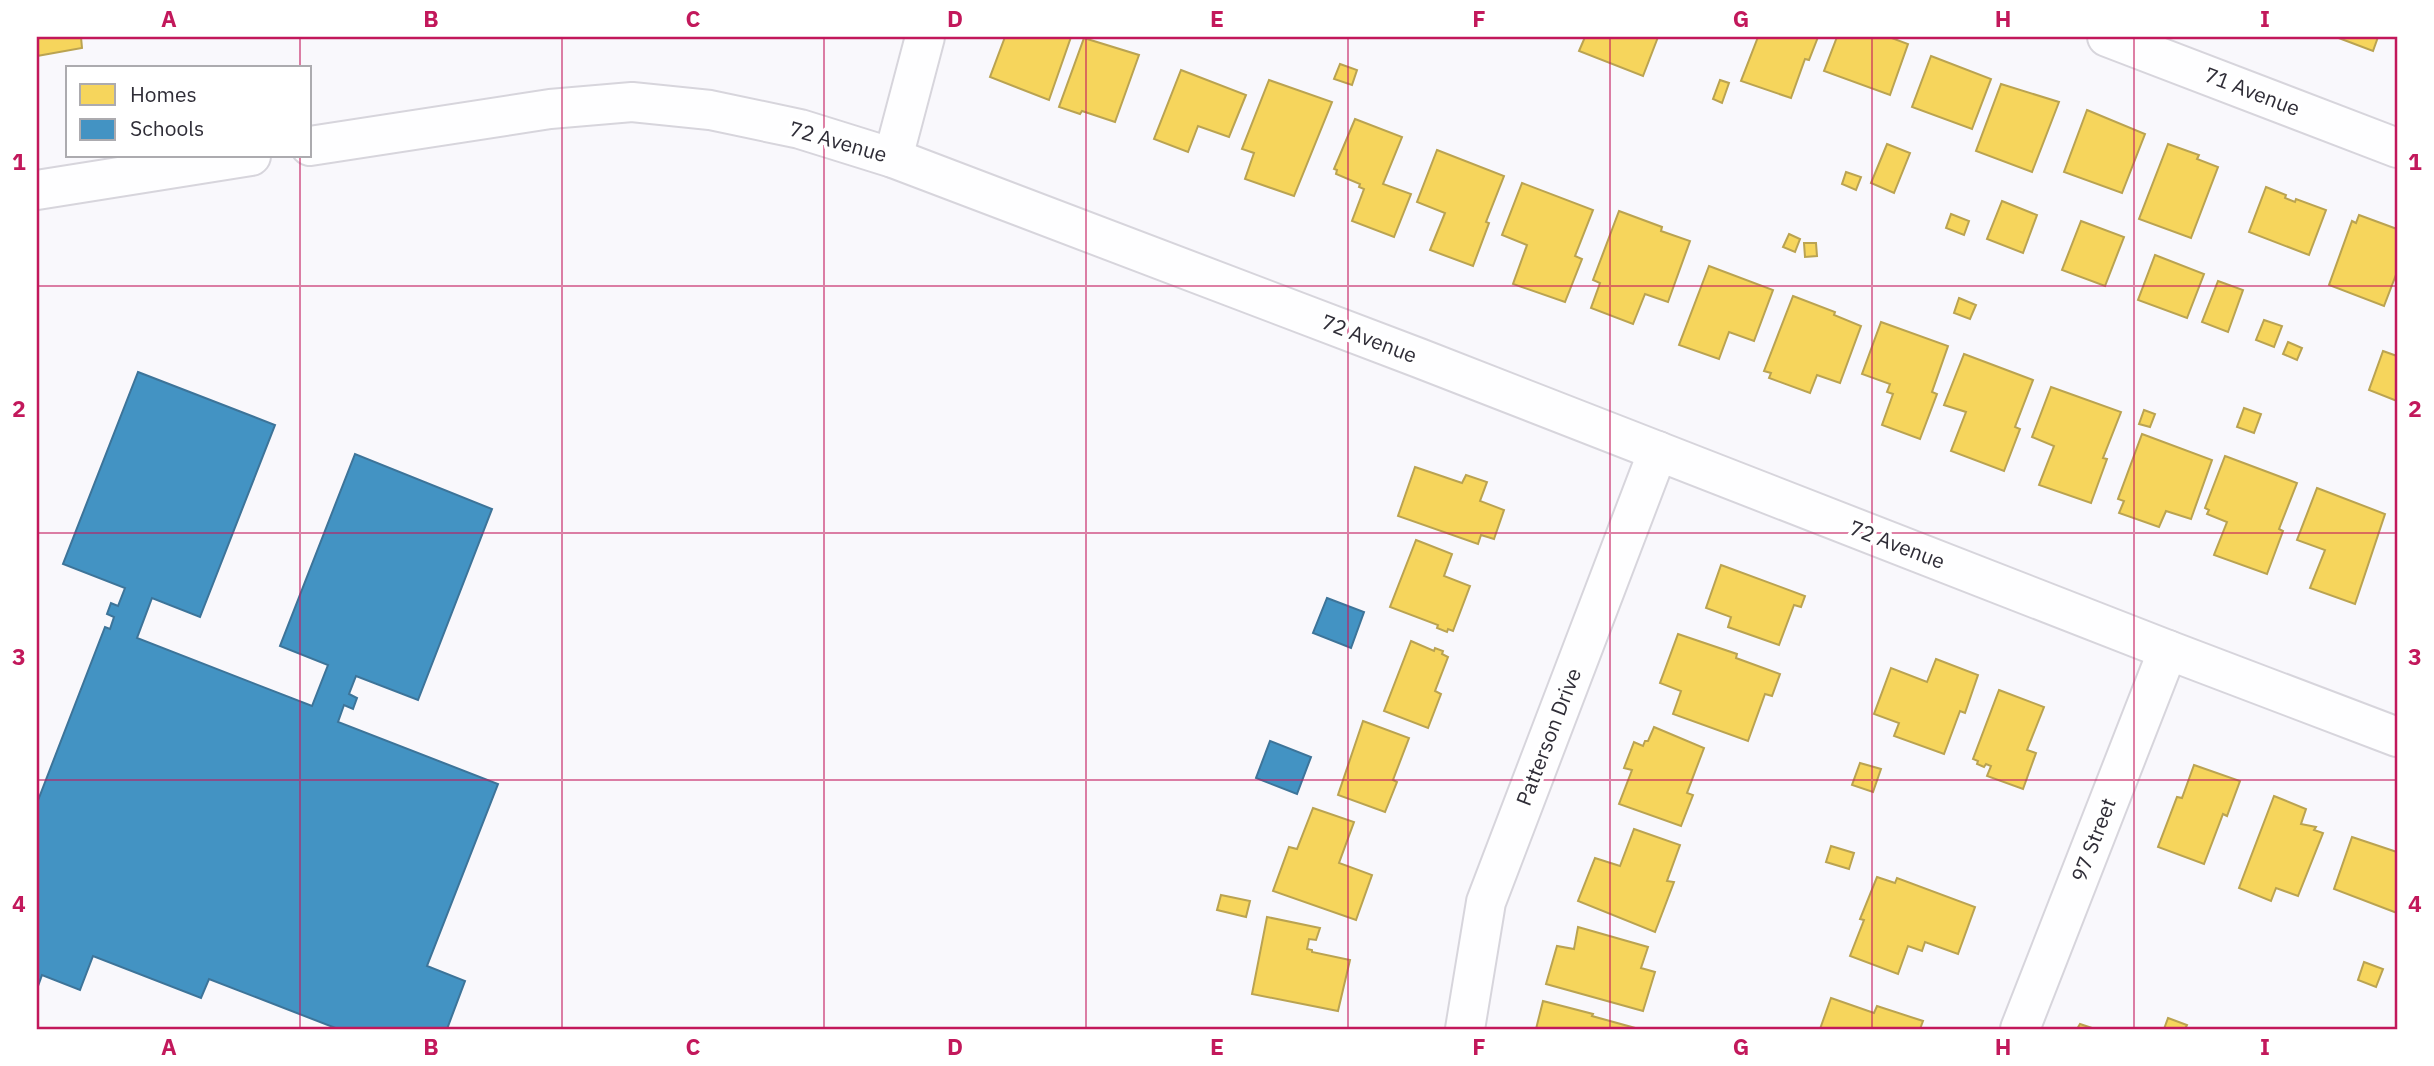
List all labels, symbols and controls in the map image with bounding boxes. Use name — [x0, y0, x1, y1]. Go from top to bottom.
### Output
text: A — [161, 3, 177, 33]
text: B — [423, 3, 439, 33]
text: C — [686, 3, 701, 33]
text: D — [947, 3, 963, 33]
text: E — [1210, 3, 1224, 33]
text: F — [1472, 3, 1486, 33]
text: G — [1733, 3, 1749, 33]
text: H — [1995, 3, 2011, 33]
text: I — [2260, 3, 2270, 33]
street label: 71 Avenue — [2201, 60, 2304, 122]
legend — [66, 66, 312, 158]
text: Homes — [130, 80, 197, 108]
text: Schools — [130, 114, 204, 142]
street label: 72 Avenue — [786, 114, 890, 168]
text: 1 — [12, 146, 26, 176]
text: 1 — [2408, 146, 2422, 176]
street label: 72 Avenue — [1318, 307, 1421, 369]
text: 2 — [12, 393, 26, 423]
text: 2 — [2408, 393, 2422, 423]
street label: 72 Avenue — [1846, 513, 1949, 575]
text: 3 — [12, 641, 26, 671]
text: 3 — [2408, 641, 2422, 671]
street label: Patterson Drive — [1509, 664, 1587, 809]
street label: 97 Street — [2064, 794, 2122, 886]
text: 4 — [12, 888, 26, 918]
text: 4 — [2408, 888, 2422, 918]
text: A — [161, 1031, 177, 1061]
text: B — [423, 1031, 439, 1061]
text: C — [686, 1031, 701, 1061]
text: D — [947, 1031, 963, 1061]
text: E — [1210, 1031, 1224, 1061]
text: F — [1472, 1031, 1486, 1061]
text: G — [1733, 1031, 1749, 1061]
text: H — [1995, 1031, 2011, 1061]
text: I — [2260, 1031, 2270, 1061]

